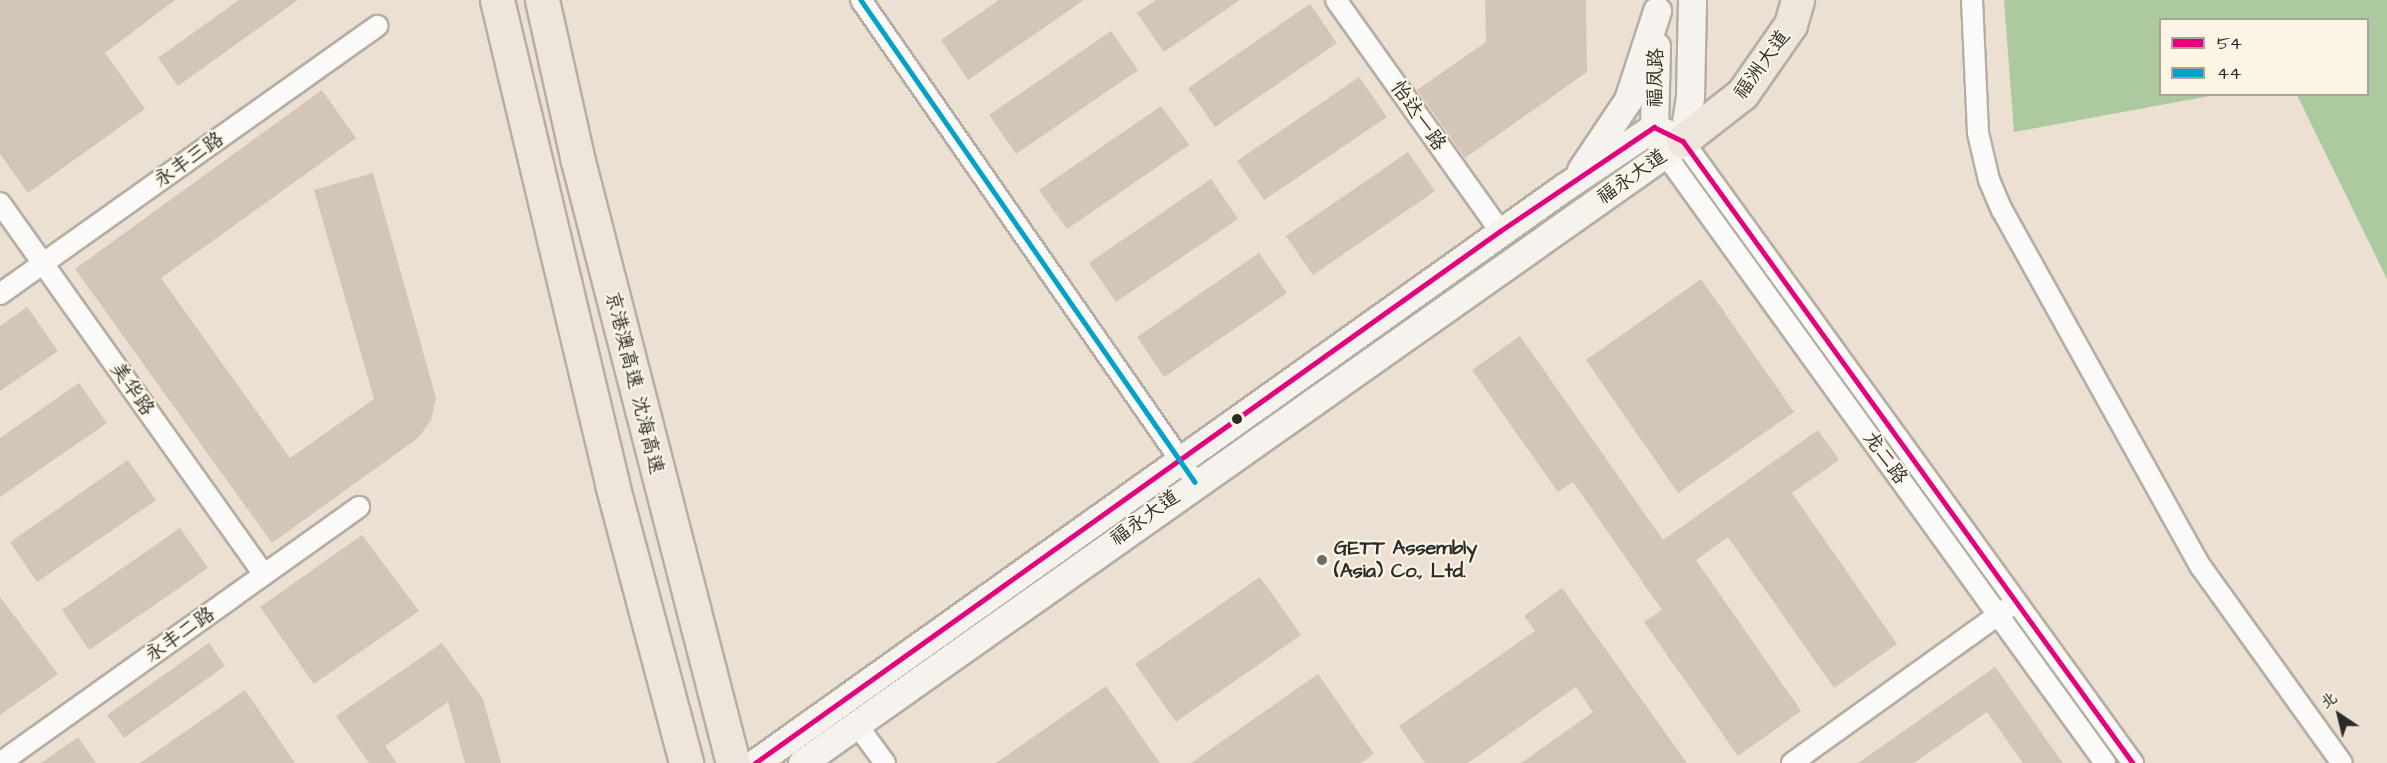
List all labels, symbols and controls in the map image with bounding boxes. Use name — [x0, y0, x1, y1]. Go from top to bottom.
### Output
legend — [2159, 18, 2369, 96]
street label: 福洲大道 — [1729, 26, 1795, 104]
text: 54 — [2217, 31, 2242, 56]
street label: 福凤路 — [1643, 48, 1669, 108]
text: 44 — [2217, 61, 2242, 86]
street label: 怡达一路 — [1385, 76, 1451, 156]
street label: 永丰三路 — [149, 127, 229, 193]
street label: 福永大道 — [1592, 144, 1672, 210]
street label: 京港澳高速 沈海高速 — [600, 289, 668, 477]
street label: 美华路 — [105, 358, 159, 420]
unlabelled marker — [1231, 413, 1243, 425]
street label: 龙二路 — [1858, 427, 1912, 489]
street label: 福永大道 — [1106, 485, 1184, 551]
place label: GETT Assembly (Asia) Co., Ltd. — [1334, 536, 1477, 583]
marker: GETT Assembly (Asia) Co., Ltd. — [1315, 553, 1329, 567]
street label: 永丰二路 — [140, 602, 220, 668]
north arrow — [2309, 685, 2369, 745]
text: 北 — [2316, 687, 2342, 714]

